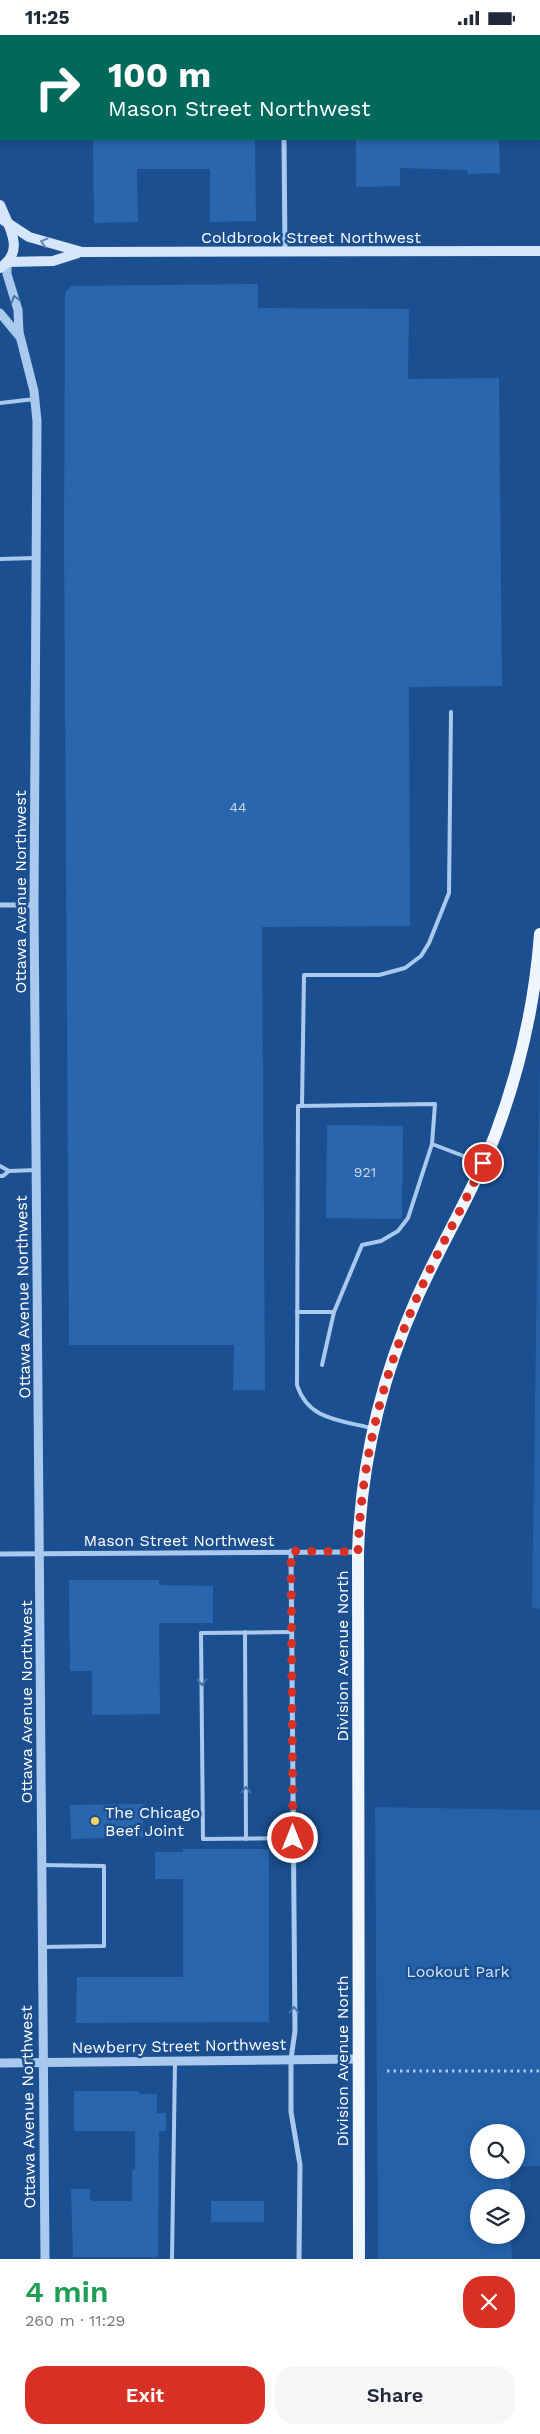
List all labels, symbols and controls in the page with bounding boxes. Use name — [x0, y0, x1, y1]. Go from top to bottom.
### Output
text: 11:25 — [25, 6, 70, 29]
text: 100 m — [108, 54, 211, 96]
icon: right — [25, 55, 90, 120]
text: Mason Street Northwest — [108, 96, 370, 121]
street label: Coldbrook Street Northwest — [201, 228, 421, 247]
one-way arrow — [39, 237, 48, 248]
one-way arrow — [10, 295, 20, 304]
street label: Ottawa Avenue Northwest — [11, 790, 30, 994]
house number: 44 — [229, 799, 247, 815]
pin — [462, 1142, 504, 1184]
icon: arrive — [469, 1149, 497, 1177]
house number: 921 — [354, 1164, 376, 1180]
street label: Ottawa Avenue Northwest — [12, 1195, 34, 1399]
street label: Mason Street Northwest — [84, 1531, 275, 1550]
street label: Division Avenue North — [333, 1570, 352, 1742]
street label: Ottawa Avenue Northwest — [17, 1600, 36, 1804]
one-way arrow — [197, 1678, 207, 1686]
one-way arrow — [240, 1786, 251, 1794]
place label: The Chicago Beef Joint — [105, 1803, 200, 1840]
position arrow — [266, 1811, 318, 1863]
marker: The Chicago Beef Joint — [89, 1815, 101, 1827]
park label: Lookout Park — [406, 1962, 510, 1981]
street label: Division Avenue North — [333, 1975, 352, 2147]
street label: Ottawa Avenue Northwest — [17, 2005, 39, 2209]
one-way arrow — [289, 2006, 300, 2014]
street label: Newberry Street Northwest — [72, 2035, 287, 2057]
map controls — [470, 2124, 525, 2244]
button: search — [470, 2124, 525, 2179]
button: layers — [470, 2189, 525, 2244]
text: 4 min — [25, 2274, 109, 2309]
button: close — [463, 2276, 515, 2328]
text: 260 m · 11:29 — [25, 2311, 125, 2330]
button: Exit — [25, 2366, 265, 2424]
button: Share — [275, 2366, 515, 2424]

